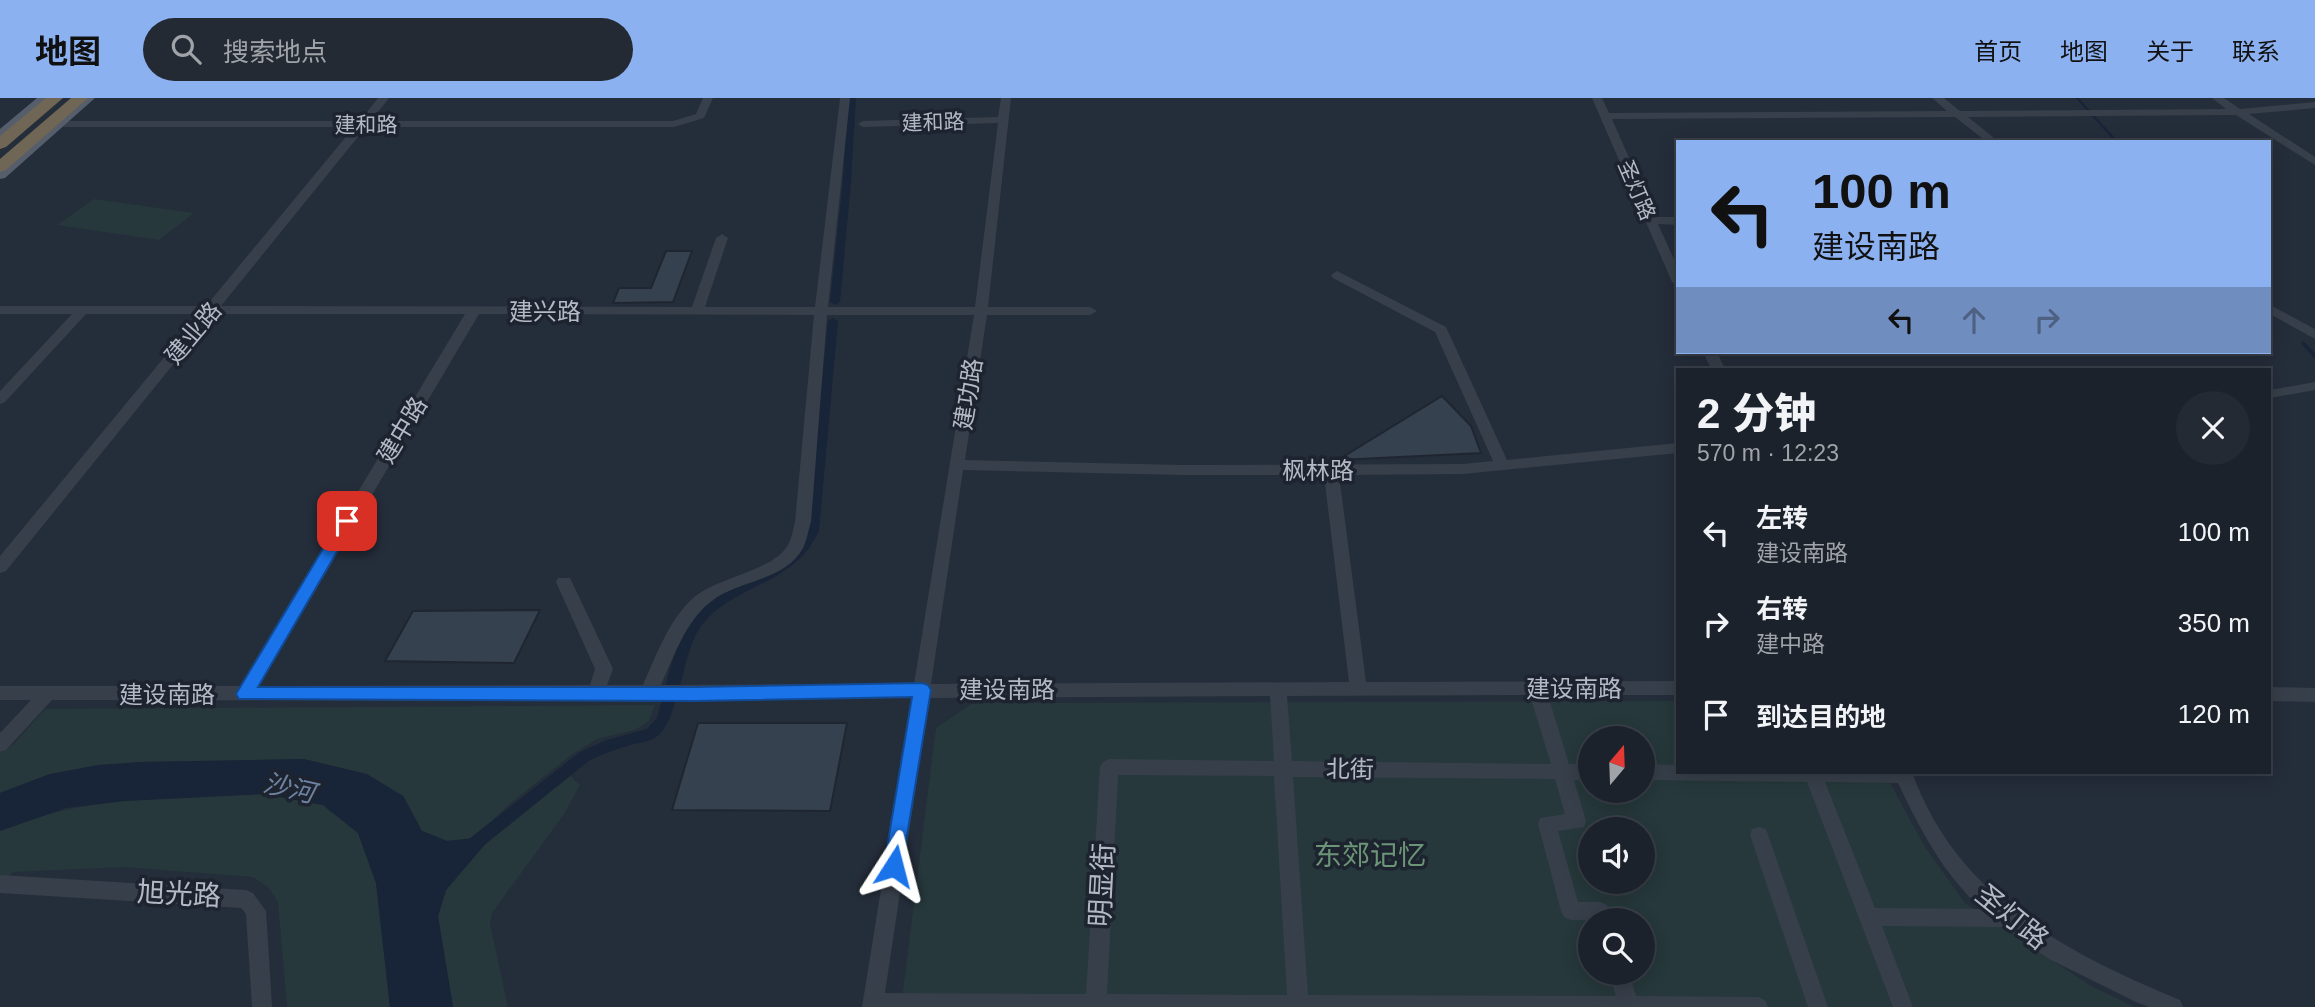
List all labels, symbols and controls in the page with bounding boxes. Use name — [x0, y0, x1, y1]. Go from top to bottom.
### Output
search box — [143, 18, 633, 81]
icon: search — [167, 30, 205, 68]
text: 地图 — [35, 33, 101, 70]
text: 搜索地点 — [223, 37, 327, 67]
text: 首页 — [1974, 38, 2022, 65]
text: 地图 — [2060, 38, 2108, 65]
text: 关于 — [2146, 38, 2194, 65]
text: 联系 — [2232, 38, 2280, 65]
street label: 建和路 — [901, 109, 965, 135]
street label: 建和路 — [335, 113, 398, 136]
street label: 圣灯路 — [1614, 157, 1660, 223]
text: 100 m — [1812, 164, 1951, 218]
icon: left — [1697, 168, 1788, 259]
text: 建设南路 — [1812, 229, 1940, 265]
street label: 建业路 — [160, 297, 226, 369]
street label: 建兴路 — [509, 298, 581, 325]
icon: left — [1882, 301, 1920, 339]
icon: ahead — [1955, 301, 1993, 339]
icon: right — [2028, 301, 2066, 339]
street label: 建功路 — [949, 356, 987, 432]
text: 2 分钟 — [1697, 390, 1816, 437]
button: close — [2176, 391, 2250, 465]
street label: 建中路 — [372, 392, 432, 468]
text: 570 m · 12:23 — [1697, 440, 1839, 466]
street label: 枫林路 — [1282, 457, 1354, 484]
pin — [317, 491, 377, 551]
icon: arrive — [328, 502, 366, 540]
text: 左转 — [1756, 503, 1808, 533]
icon: left — [1697, 514, 1735, 552]
text: 100 m — [2178, 517, 2250, 547]
text: 建设南路 — [1756, 540, 1848, 566]
text: 右转 — [1756, 594, 1808, 624]
icon: right — [1697, 605, 1735, 643]
text: 350 m — [2178, 608, 2250, 638]
text: 建中路 — [1756, 631, 1825, 657]
street label: 建设南路 — [1526, 675, 1622, 702]
street label: 建设南路 — [959, 676, 1055, 703]
street label: 建设南路 — [119, 681, 215, 708]
icon: arrive — [1697, 696, 1735, 734]
text: 120 m — [2178, 699, 2250, 729]
text: 到达目的地 — [1756, 702, 1886, 732]
north arrow — [1578, 726, 1656, 803]
map controls — [1578, 726, 1655, 985]
street label: 北街 — [1326, 755, 1374, 783]
water label: 沙河 — [260, 768, 323, 810]
button: sound — [1578, 817, 1655, 894]
position arrow — [857, 829, 931, 903]
park label: 东郊记忆 — [1314, 840, 1426, 871]
street label: 明显街 — [1084, 842, 1120, 928]
street label: 旭光路 — [136, 876, 222, 912]
street label: 圣灯路 — [1970, 879, 2054, 955]
button: search — [1578, 908, 1655, 985]

